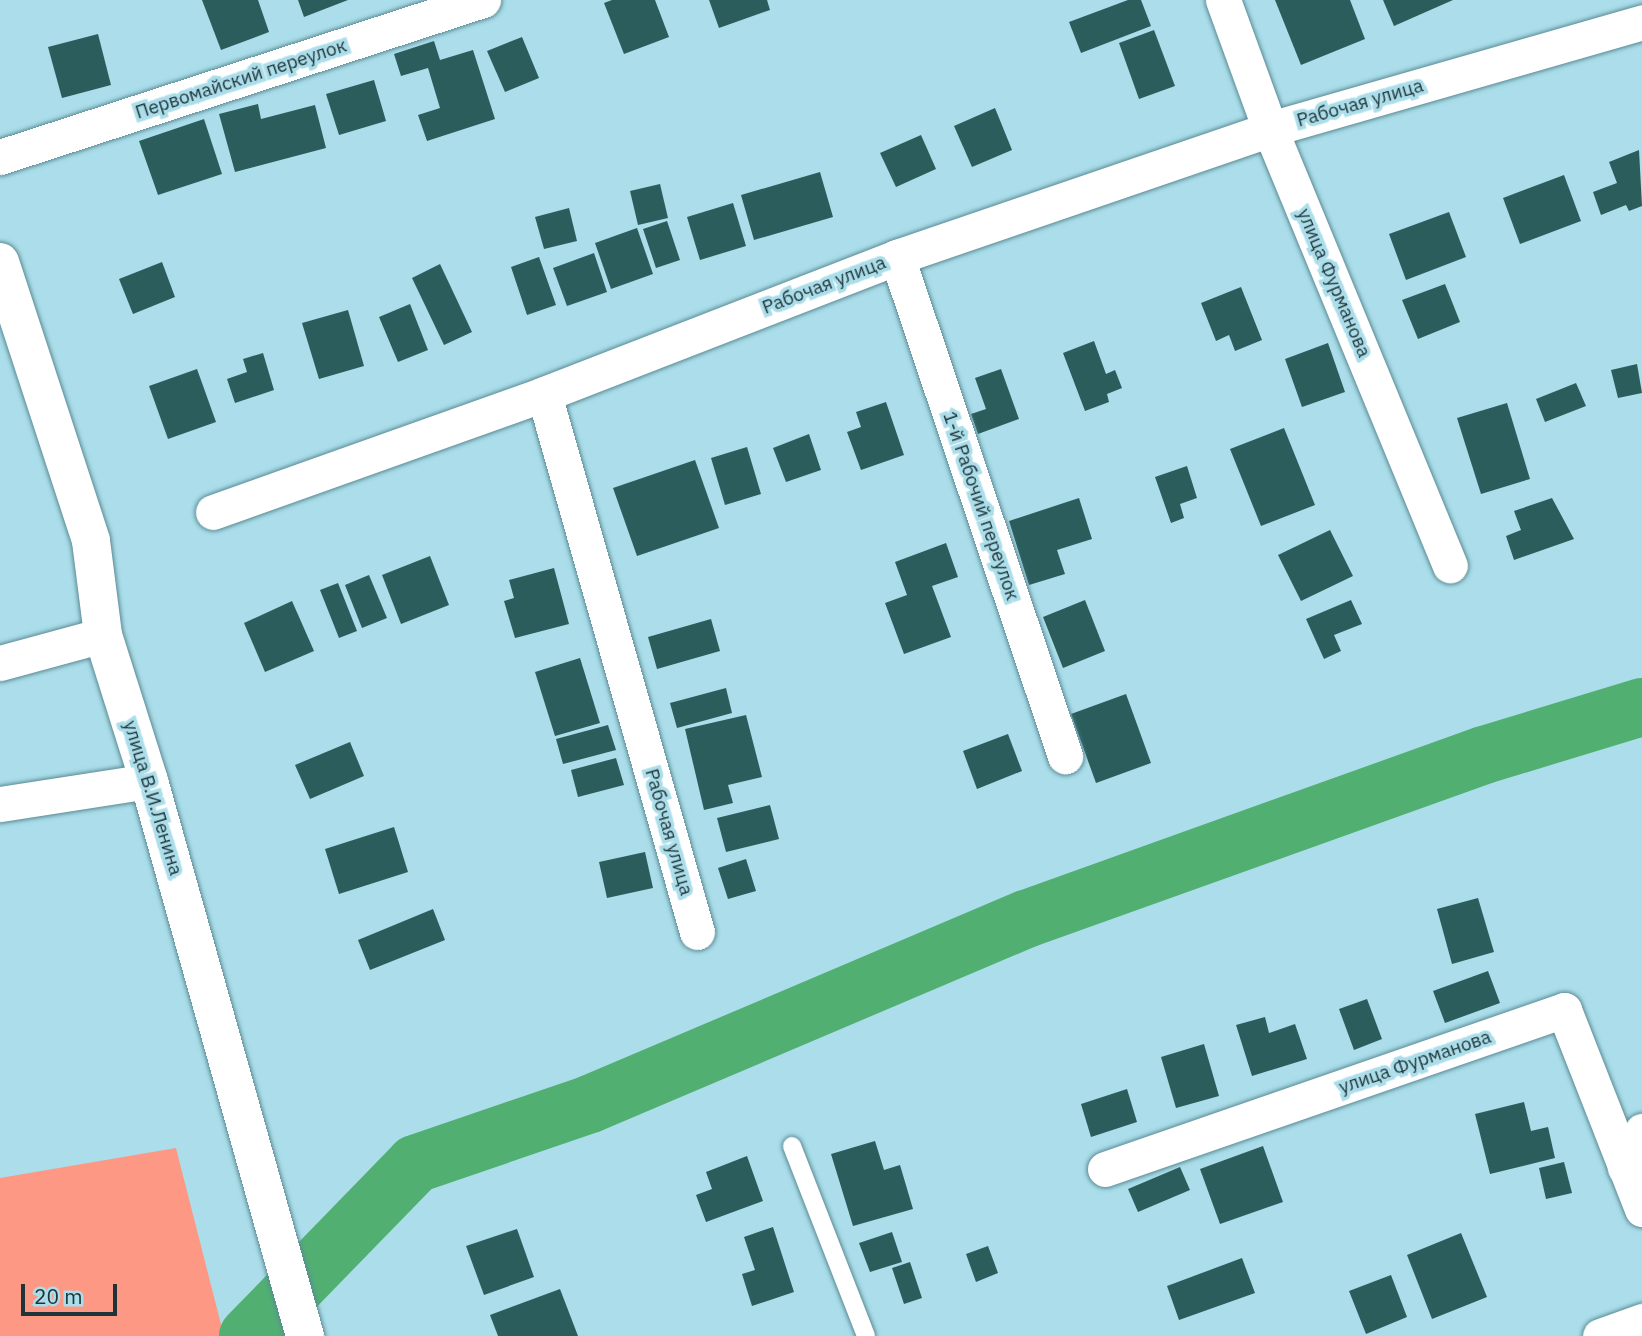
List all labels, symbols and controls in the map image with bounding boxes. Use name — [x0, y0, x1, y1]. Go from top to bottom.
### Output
street label: Первомайский переулок — [132, 34, 350, 124]
street label: Рабочая улица — [1294, 74, 1426, 132]
street label: улица Фурманова — [1292, 205, 1376, 361]
street label: Рабочая улица — [759, 251, 889, 319]
street label: 1-й Рабочий переулок — [938, 409, 1024, 603]
street label: улица В.И.Ленина — [119, 718, 187, 878]
street label: Рабочая улица — [640, 766, 698, 898]
street label: улица Фурманова — [1336, 1025, 1494, 1099]
scale bar — [24, 1270, 121, 1314]
text: 20 m — [34, 1282, 83, 1310]

